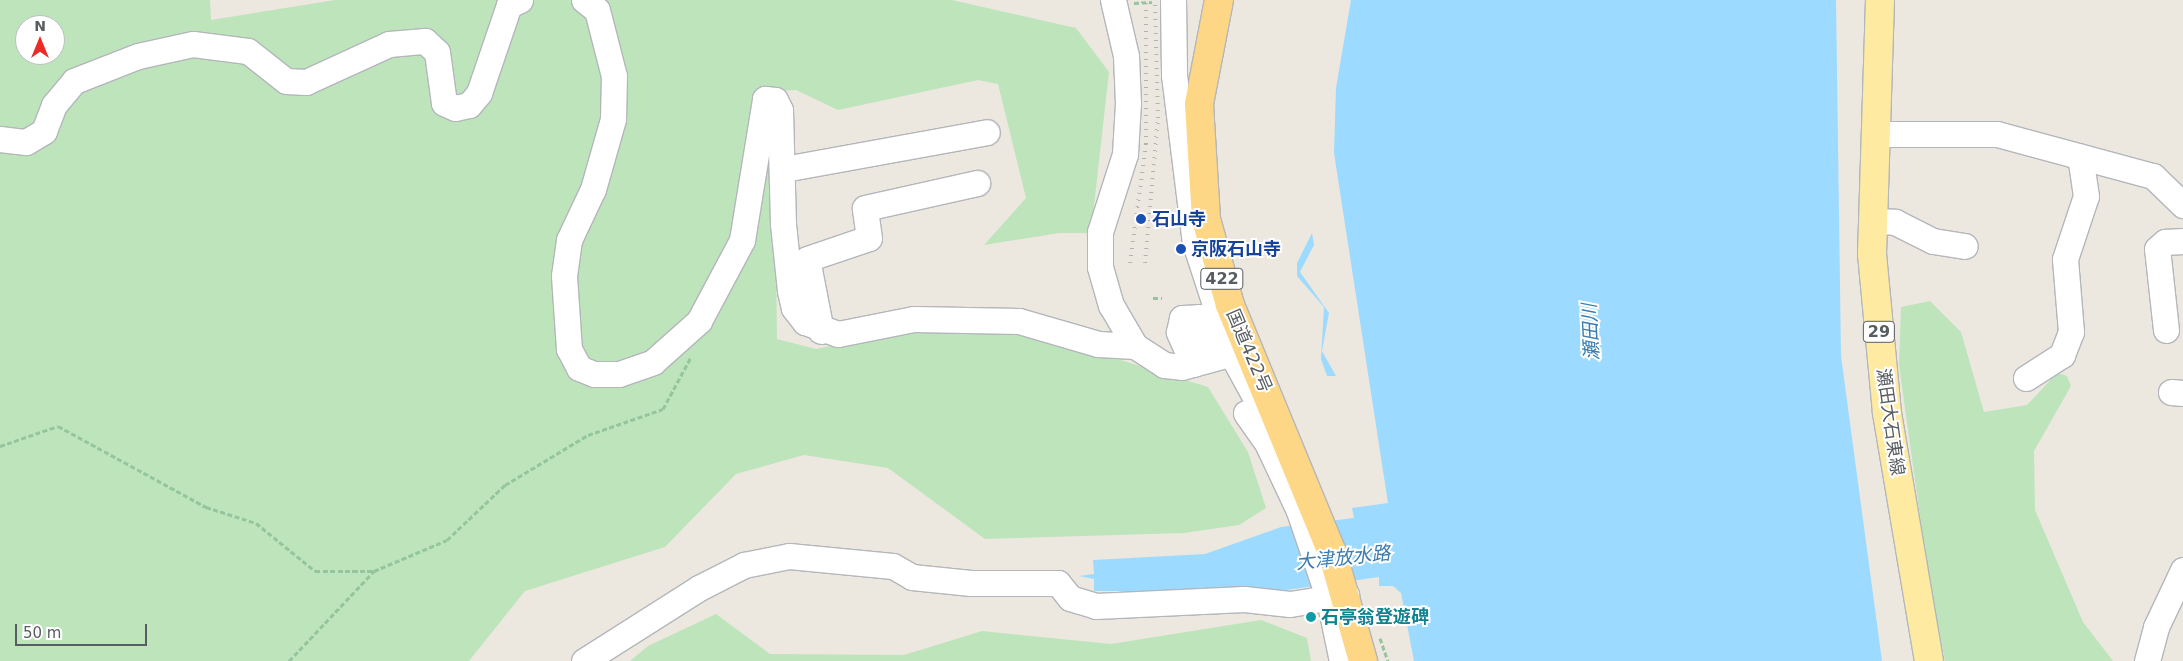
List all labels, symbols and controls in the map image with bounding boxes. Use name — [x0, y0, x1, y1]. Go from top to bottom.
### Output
north arrow — [15, 15, 65, 65]
text: N — [34, 18, 46, 34]
place label: 石山寺 — [1152, 208, 1206, 230]
marker: 石山寺 — [1134, 212, 1148, 226]
place label: 京阪石山寺 — [1191, 238, 1281, 260]
marker: 京阪石山寺 — [1175, 243, 1187, 255]
road number: 422 — [1200, 266, 1244, 292]
water label: 瀬田川 — [1578, 303, 1604, 361]
street label: 国道422号 — [1222, 306, 1276, 396]
road number: 29 — [1863, 318, 1895, 346]
street label: 瀬田大石東線 — [1872, 367, 1908, 477]
water label: 大津放水路 — [1295, 542, 1391, 574]
place label: 石亭翁登遊碑 — [1321, 606, 1429, 628]
marker: 石亭翁登遊碑 — [1305, 611, 1317, 623]
scale bar — [18, 614, 150, 646]
text: 50 m — [23, 624, 61, 642]

